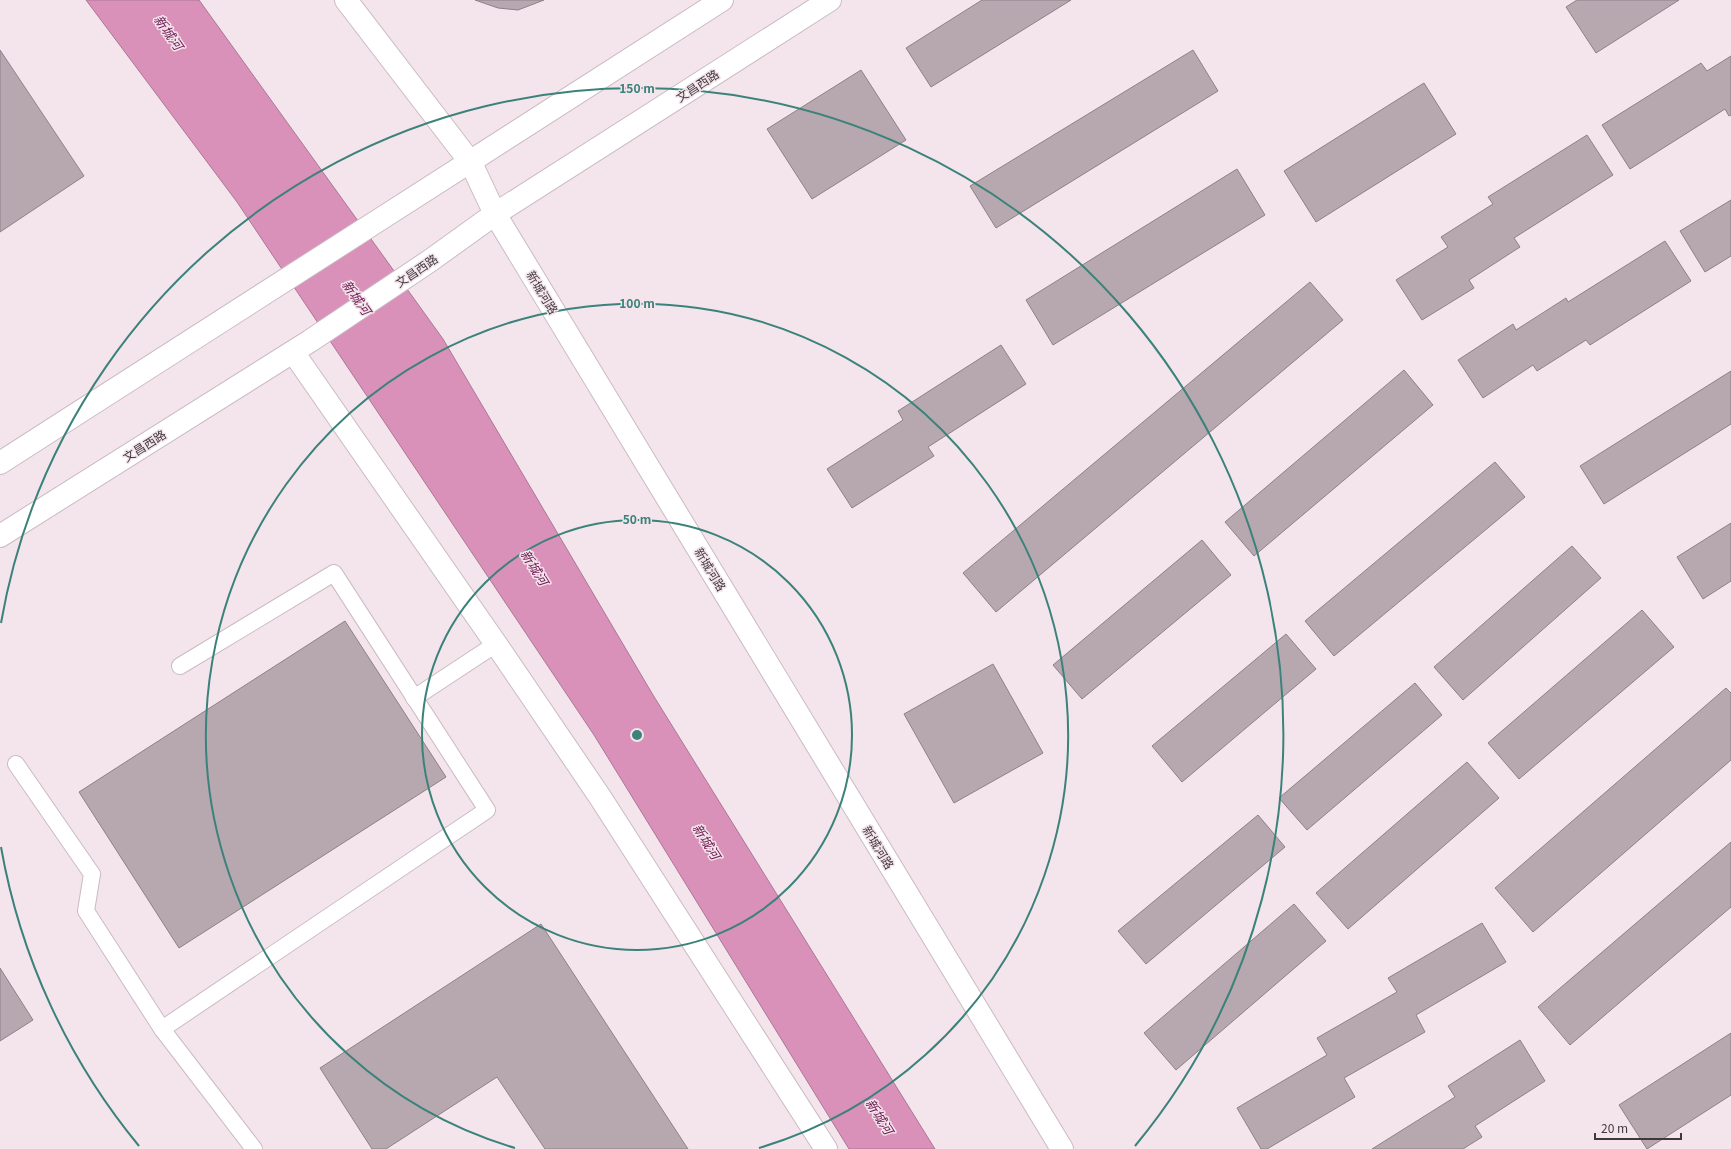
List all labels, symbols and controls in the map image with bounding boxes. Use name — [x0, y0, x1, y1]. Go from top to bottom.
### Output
water label: 新城河 — [150, 11, 190, 56]
street label: 文昌西路 — [672, 65, 722, 105]
text: 150 m — [619, 79, 655, 96]
street label: 文昌西路 — [391, 250, 441, 290]
street label: 新城河路 — [523, 267, 563, 317]
water label: 新城河 — [338, 276, 378, 321]
text: 100 m — [619, 294, 655, 311]
street label: 文昌西路 — [119, 425, 169, 465]
text: 50 m — [623, 510, 651, 527]
street label: 新城河路 — [691, 544, 731, 594]
water label: 新城河 — [517, 545, 555, 591]
centre of rings — [630, 728, 644, 742]
water label: 新城河 — [689, 819, 727, 865]
street label: 新城河路 — [859, 822, 899, 872]
water label: 新城河 — [862, 1094, 900, 1140]
scale bar — [1595, 1115, 1681, 1141]
text: 20 m — [1601, 1119, 1628, 1136]

